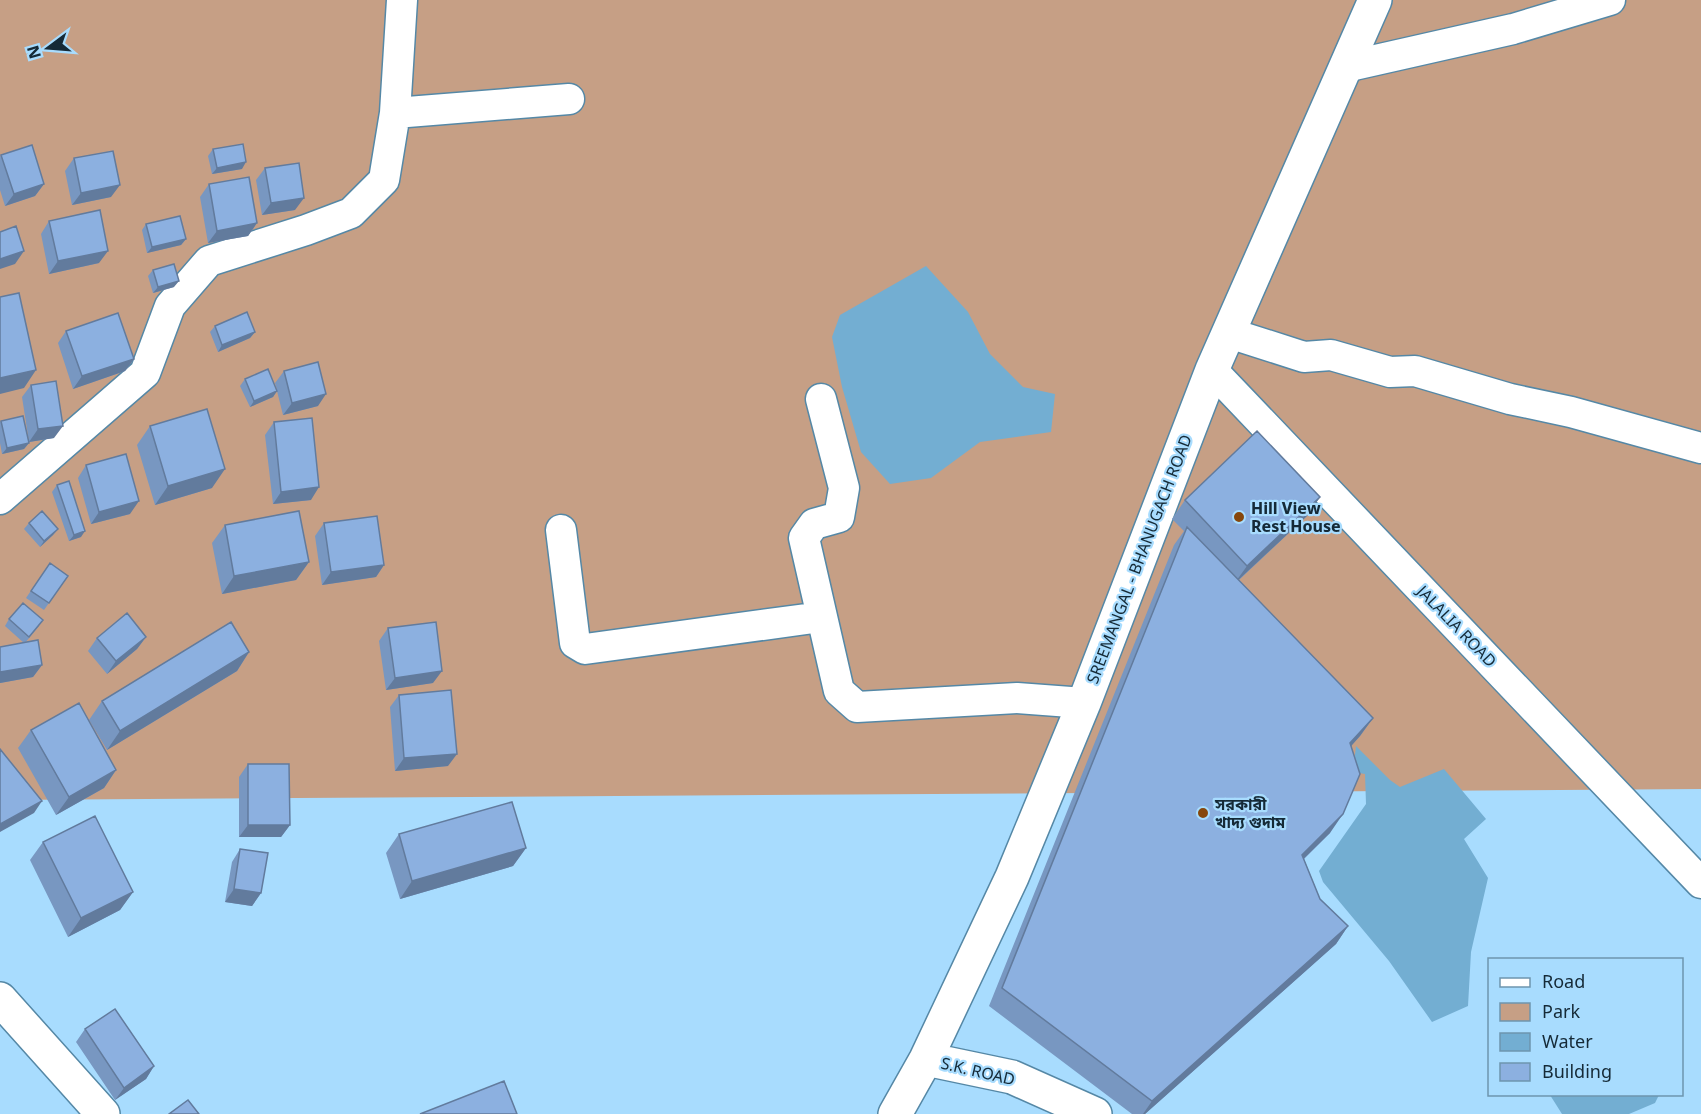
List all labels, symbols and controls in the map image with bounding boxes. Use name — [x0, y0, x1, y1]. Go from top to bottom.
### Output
north arrow — [18, 18, 78, 78]
text: N — [23, 42, 48, 61]
street label: SREEMANGAL - BHANUGACH ROAD — [1083, 432, 1199, 687]
place label: Hill View Rest House — [1251, 499, 1341, 539]
marker: Hill View Rest House — [1232, 510, 1246, 524]
street label: JALALIA ROAD — [1410, 580, 1500, 673]
place label: সরকারী খাদ্য গুদাম — [1214, 795, 1286, 835]
marker: সরকারী খাদ্য গুদাম — [1196, 806, 1210, 820]
legend — [1488, 958, 1683, 1096]
text: Road — [1542, 971, 1585, 995]
text: Park — [1542, 1001, 1580, 1025]
text: Water — [1542, 1031, 1593, 1055]
street label: S.K. ROAD — [938, 1054, 1017, 1092]
text: Building — [1542, 1061, 1612, 1085]

